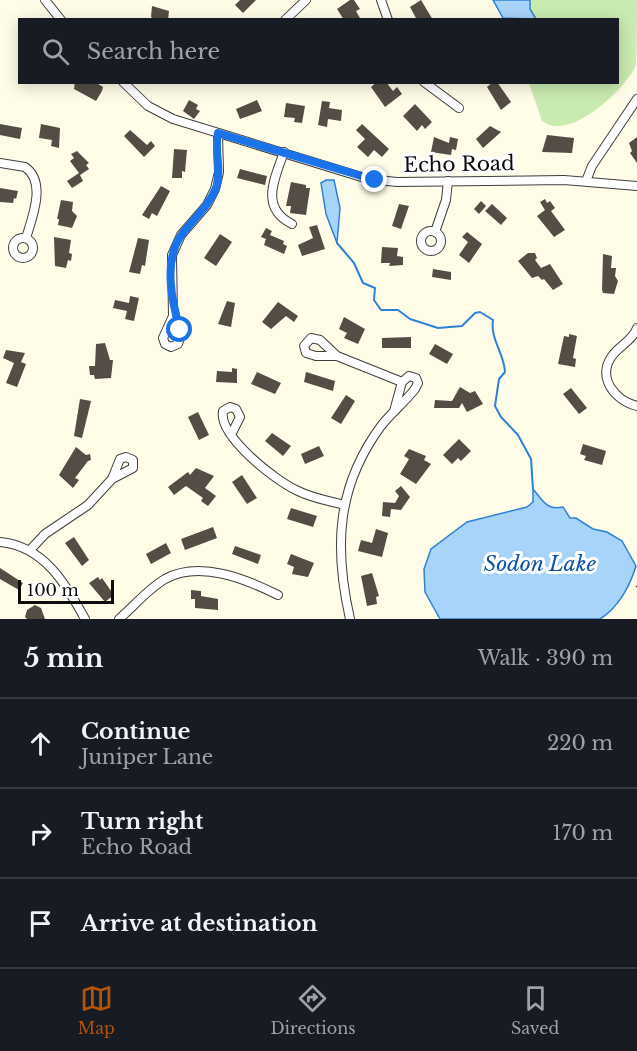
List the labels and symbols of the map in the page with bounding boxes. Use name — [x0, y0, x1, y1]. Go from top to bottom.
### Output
street label: Echo Road — [403, 151, 515, 177]
route end — [361, 166, 387, 192]
route start — [166, 316, 192, 342]
water label: Sodon Lake — [484, 551, 597, 577]
scale bar — [18, 577, 114, 604]

